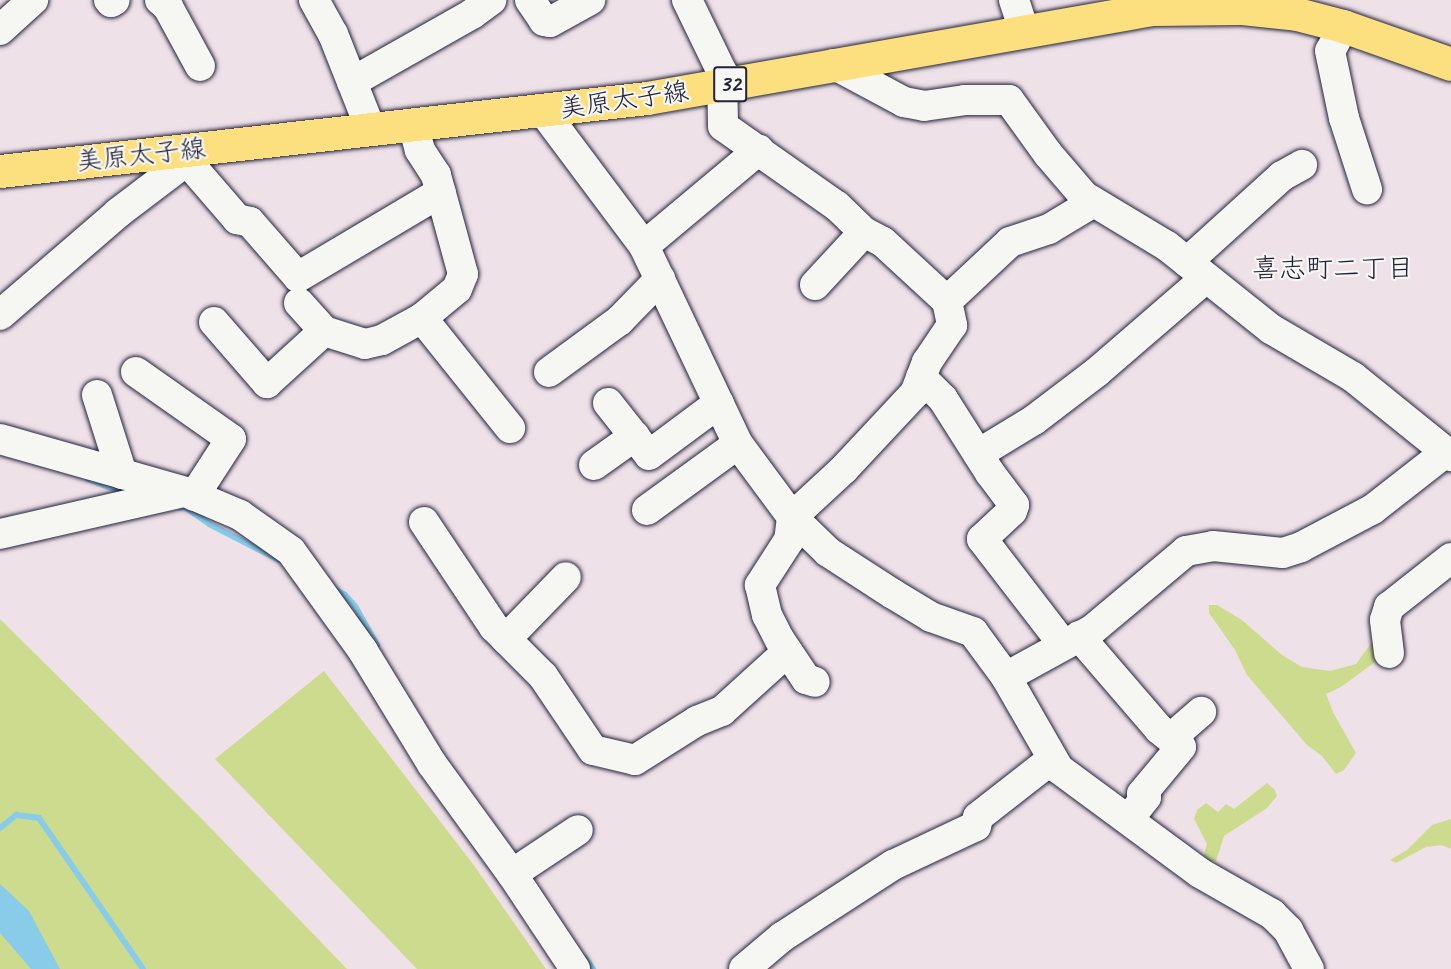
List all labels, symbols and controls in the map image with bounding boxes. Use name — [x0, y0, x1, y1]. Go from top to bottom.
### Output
road number: 32 — [712, 63, 748, 105]
street label: 美原太子線 — [557, 76, 691, 124]
street label: 美原太子線 — [75, 133, 207, 177]
district label: 喜志町二丁目 — [1252, 253, 1414, 285]

